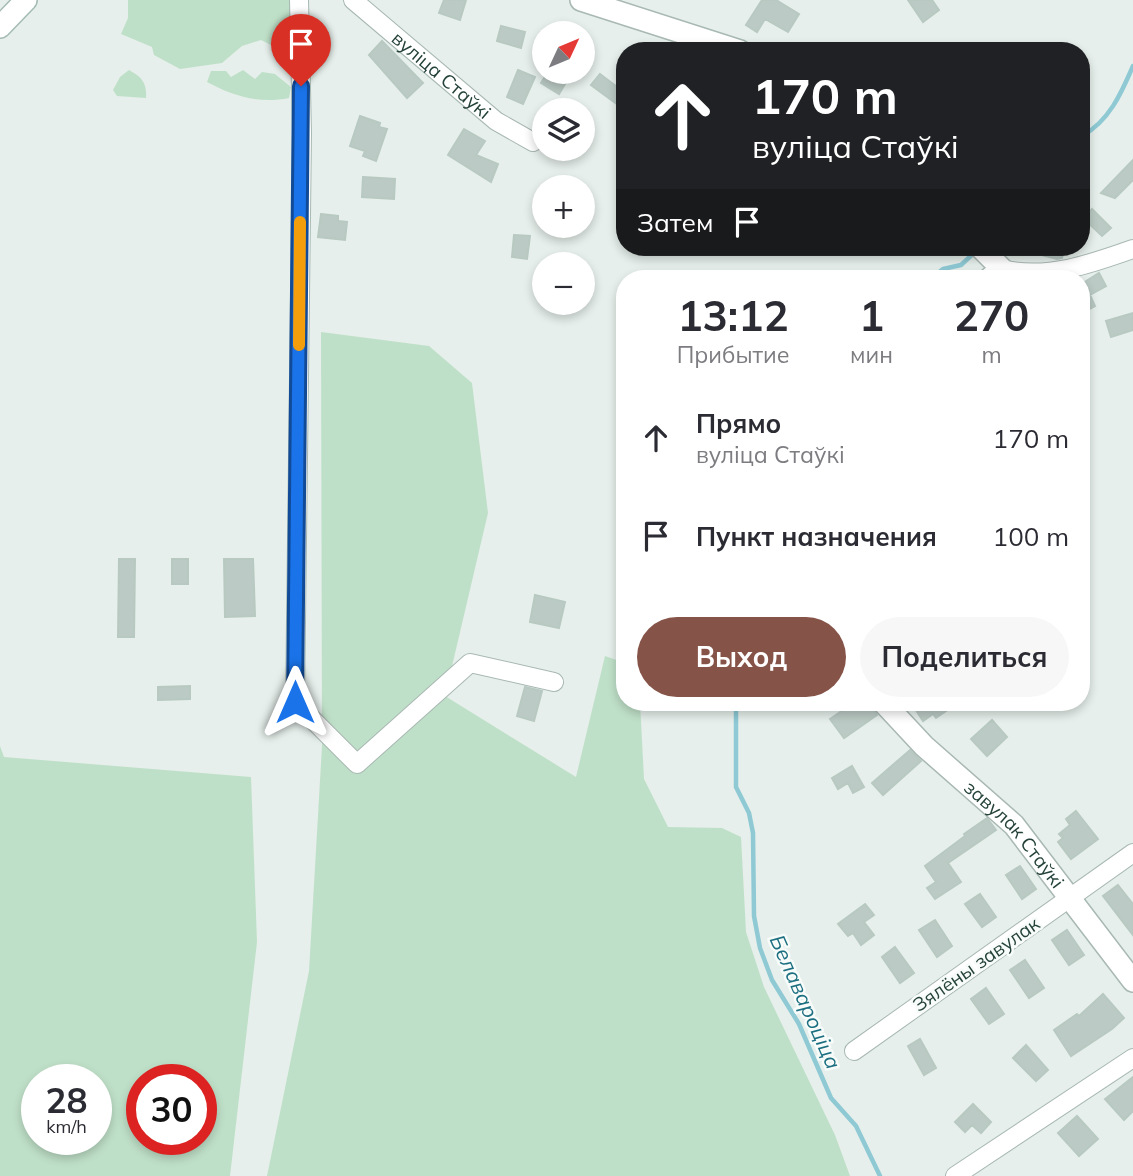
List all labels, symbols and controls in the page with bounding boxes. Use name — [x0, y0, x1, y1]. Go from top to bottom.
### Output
pin — [271, 14, 331, 86]
north arrow — [532, 21, 595, 84]
map controls — [532, 21, 595, 315]
icon: arrive — [282, 25, 320, 63]
street label: вуліца Стаўкі — [387, 26, 496, 124]
text: 170 m — [752, 65, 898, 126]
icon: ahead — [637, 70, 728, 161]
button: layers — [532, 98, 595, 161]
text: вуліца Стаўкі — [752, 126, 959, 166]
button: + — [532, 175, 595, 238]
icon: arrive — [728, 203, 766, 241]
text: Затем — [637, 206, 714, 239]
button: − — [532, 252, 595, 315]
text: 13:12 — [677, 289, 789, 342]
text: 1 — [859, 289, 884, 342]
text: 270 — [954, 289, 1029, 342]
text: Прибытие — [677, 340, 789, 369]
text: мин — [850, 340, 893, 369]
text: m — [981, 340, 1002, 369]
text: Прямо — [696, 407, 781, 440]
icon: ahead — [637, 419, 675, 457]
text: 170 m — [993, 422, 1069, 455]
text: вуліца Стаўкі — [696, 440, 845, 469]
icon: arrive — [637, 517, 675, 555]
text: Пункт назначения — [696, 520, 937, 553]
text: 100 m — [993, 520, 1069, 553]
button: Выход — [637, 617, 846, 697]
button: Поделиться — [860, 617, 1069, 697]
position arrow — [258, 665, 332, 739]
street label: завулак Стаўкі — [960, 775, 1070, 893]
street label: Зялёны завулак — [908, 911, 1045, 1017]
water label: Белавароціца — [765, 930, 847, 1073]
speed limit sign: 30 — [126, 1064, 217, 1155]
text: 28 — [45, 1078, 88, 1122]
text: km/h — [46, 1115, 87, 1138]

